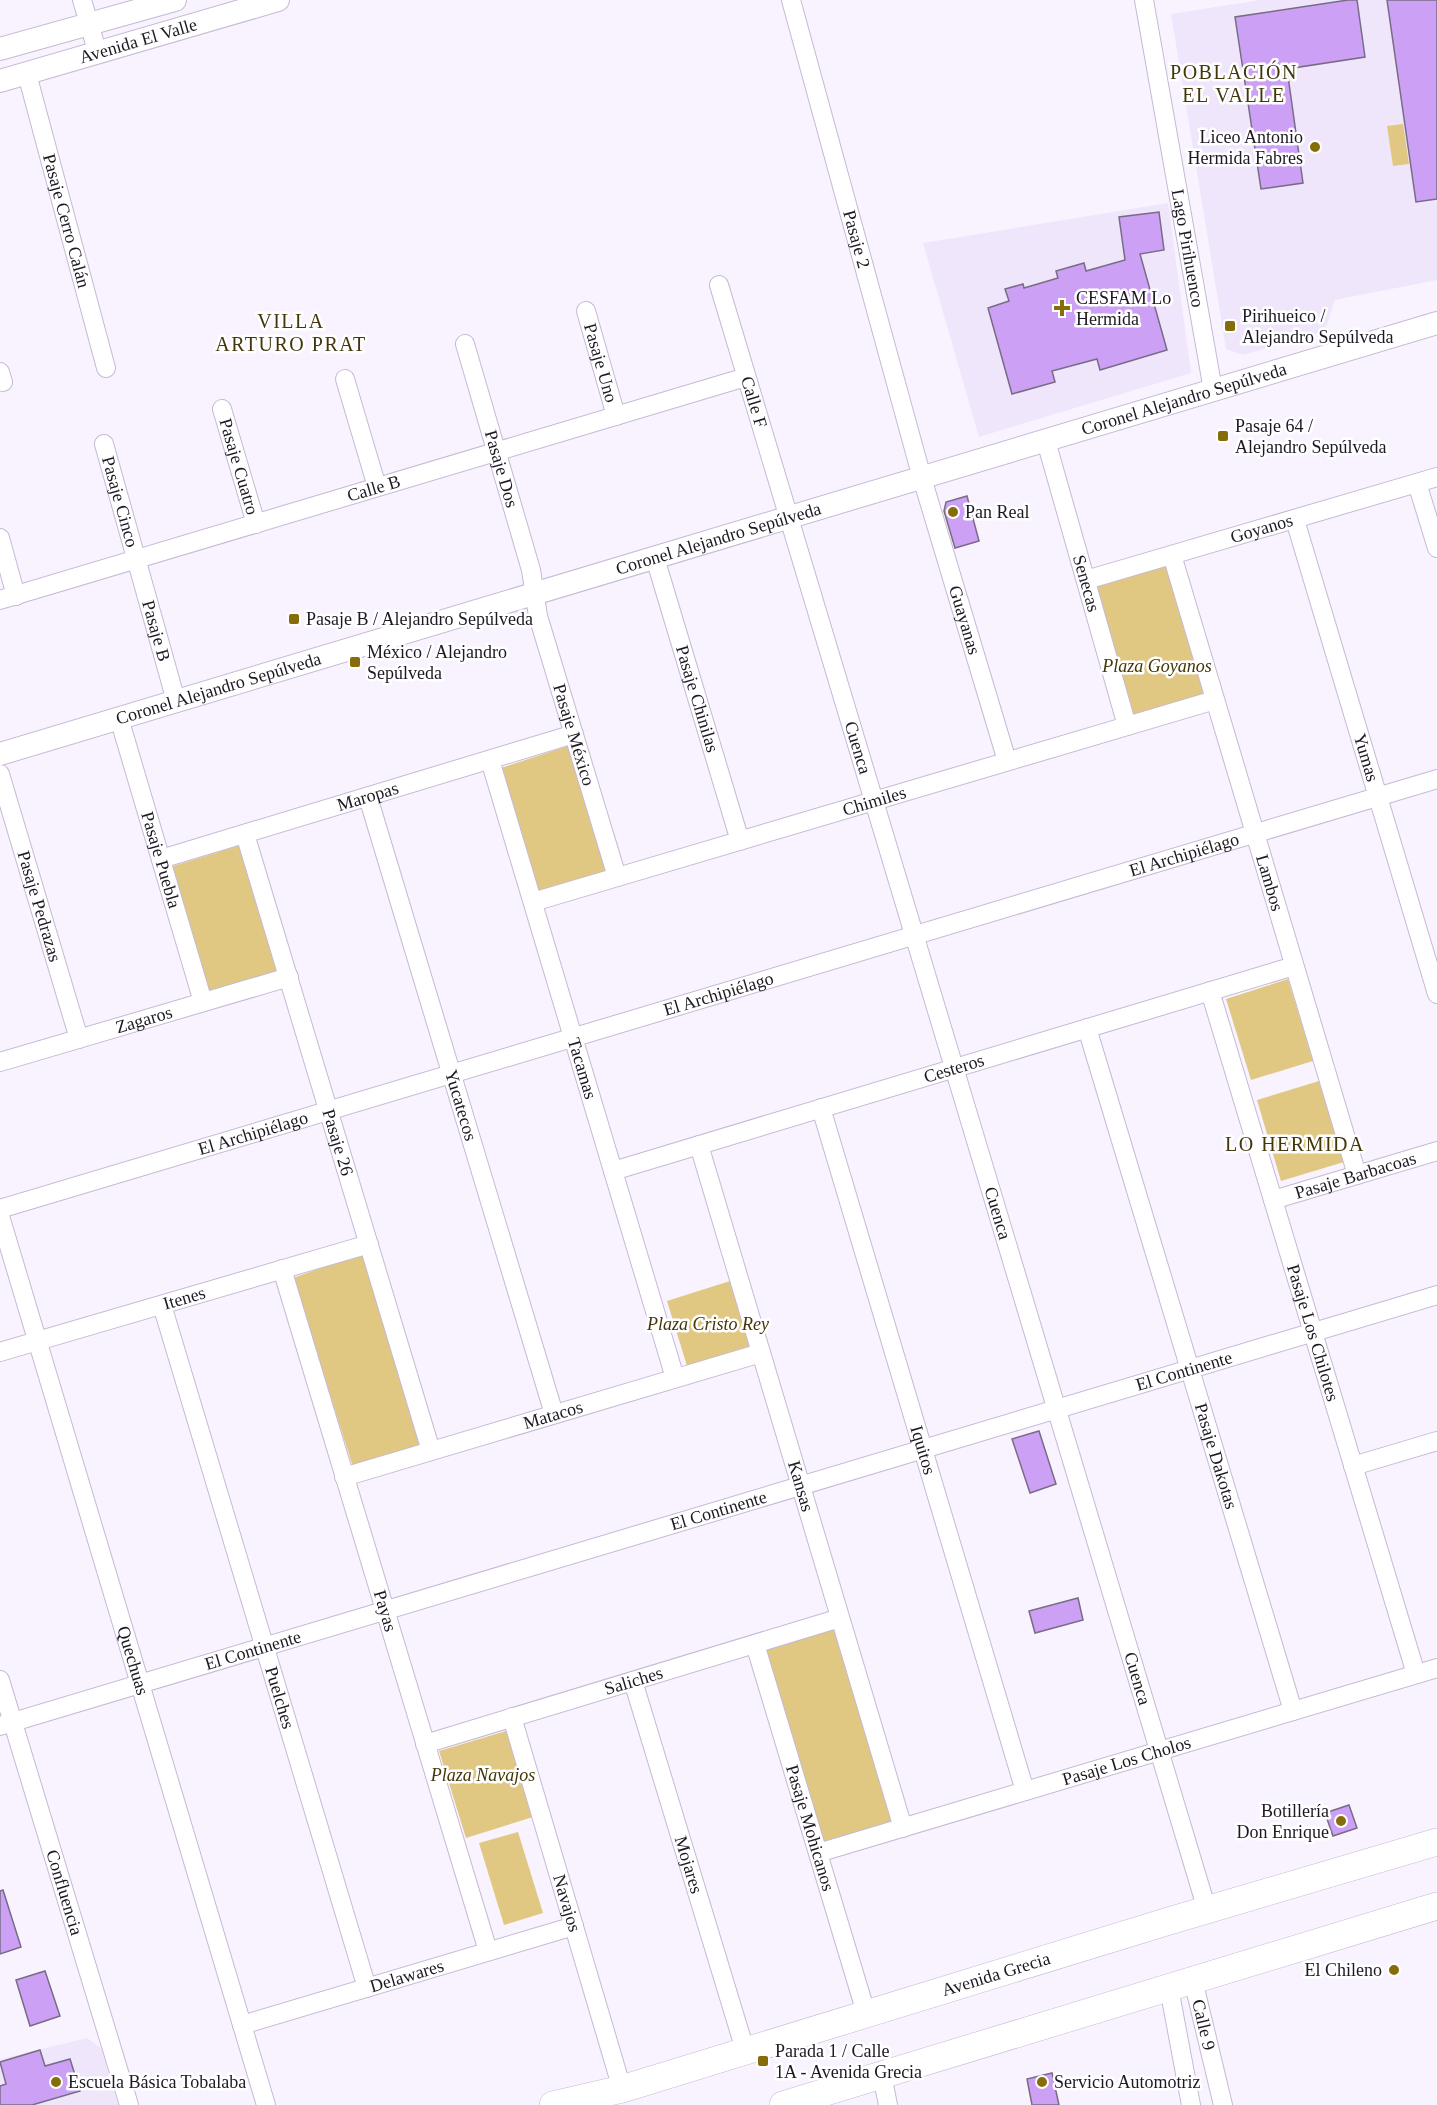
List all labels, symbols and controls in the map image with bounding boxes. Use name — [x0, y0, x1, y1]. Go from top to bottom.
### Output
street label: Avenida El Valle — [77, 14, 199, 67]
district label: POBLACIÓN EL VALLE — [1170, 60, 1298, 106]
place label: Liceo Antonio Hermida Fabres — [1188, 127, 1303, 168]
marker: Liceo Antonio Hermida Fabres — [1308, 140, 1322, 154]
street label: Pasaje Cerro Calán — [39, 152, 94, 290]
street label: Lago Pirihuenco — [1168, 188, 1208, 309]
street label: Pasaje 2 — [839, 208, 874, 271]
place label: CESFAM Lo Hermida — [1076, 288, 1171, 329]
marker: CESFAM Lo Hermida — [1053, 299, 1071, 317]
place label: Pirihueico / Alejandro Sepúlveda — [1242, 306, 1393, 347]
district label: VILLA ARTURO PRAT — [215, 310, 367, 355]
marker: Pirihueico / Alejandro Sepúlveda — [1223, 319, 1237, 333]
street label: Pasaje Uno — [580, 321, 622, 405]
street label: Coronel Alejandro Sepúlveda — [1079, 359, 1289, 439]
street label: Calle F — [737, 374, 771, 430]
street label: Pasaje Cuatro — [215, 416, 263, 517]
place label: Pasaje 64 / Alejandro Sepúlveda — [1235, 416, 1386, 457]
street label: Pasaje Dos — [481, 428, 522, 510]
marker: Pasaje 64 / Alejandro Sepúlveda — [1216, 429, 1230, 443]
street label: Pasaje Cinco — [98, 454, 142, 550]
street label: Calle B — [345, 471, 403, 506]
street label: Coronel Alejandro Sepúlveda — [613, 498, 823, 579]
place label: Pan Real — [965, 502, 1030, 522]
marker: Pan Real — [946, 505, 960, 519]
street label: Goyanos — [1228, 510, 1295, 547]
street label: Senecas — [1069, 553, 1104, 614]
street label: Guayanas — [945, 583, 984, 657]
street label: Pasaje B — [138, 598, 174, 664]
place label: Pasaje B / Alejandro Sepúlveda — [306, 609, 533, 629]
marker: Pasaje B / Alejandro Sepúlveda — [287, 612, 301, 626]
place label: México / Alejandro Sepúlveda — [367, 642, 507, 683]
street label: Pasaje Chinilas — [672, 643, 723, 755]
street label: Coronel Alejandro Sepúlveda — [113, 648, 323, 729]
marker: México / Alejandro Sepúlveda — [348, 655, 362, 669]
park label: Plaza Goyanos — [1101, 656, 1212, 676]
street label: Pasaje México — [549, 681, 599, 788]
street label: Cuenca — [841, 719, 875, 776]
street label: Yumas — [1350, 731, 1383, 784]
street label: Maropas — [335, 778, 401, 815]
street label: Chimiles — [840, 782, 908, 820]
street label: Pasaje Puebla — [137, 809, 185, 911]
street label: El Archipiélago — [1127, 829, 1241, 881]
street label: Pasaje Pedrazas — [13, 848, 65, 964]
street label: Lambos — [1252, 852, 1288, 913]
street label: El Archipiélago — [661, 968, 776, 1020]
street label: Zagaros — [113, 1002, 175, 1037]
street label: Tacamas — [564, 1036, 601, 1101]
street label: Cesteros — [921, 1050, 986, 1087]
street label: Yucatecos — [441, 1067, 481, 1143]
street label: El Archipiélago — [196, 1107, 310, 1159]
street label: Pasaje 26 — [318, 1107, 357, 1178]
district label: LO HERMIDA — [1225, 1133, 1365, 1155]
street label: Pasaje Barbacoas — [1292, 1148, 1418, 1203]
street label: Cuenca — [980, 1184, 1015, 1242]
street label: Pasaje Los Chilotes — [1283, 1262, 1343, 1404]
street label: Itenes — [161, 1282, 208, 1314]
park label: Plaza Cristo Rey — [646, 1314, 769, 1334]
street label: El Continente — [1133, 1347, 1234, 1395]
street label: Matacos — [521, 1397, 585, 1433]
street label: Pasaje Dakotas — [1191, 1401, 1241, 1511]
street label: Iquitos — [906, 1423, 940, 1477]
street label: Kansas — [784, 1458, 818, 1514]
street label: El Continente — [668, 1487, 769, 1534]
street label: Payas — [370, 1588, 401, 1634]
street label: Quechuas — [113, 1624, 153, 1697]
street label: El Continente — [202, 1626, 303, 1674]
street label: Cuenca — [1120, 1650, 1155, 1707]
street label: Saliches — [602, 1662, 665, 1699]
street label: Puelches — [261, 1664, 299, 1731]
street label: Pasaje Los Cholos — [1060, 1732, 1193, 1789]
street label: Pasaje Mohicanos — [782, 1762, 839, 1893]
park label: Plaza Navajos — [430, 1765, 535, 1785]
place label: Botillería Don Enrique — [1237, 1801, 1329, 1842]
marker: Botillería Don Enrique — [1334, 1814, 1348, 1828]
street label: Mojares — [671, 1834, 707, 1896]
street label: Confluencia — [42, 1847, 87, 1937]
street label: Navajos — [549, 1872, 585, 1934]
street label: Avenida Grecia — [939, 1948, 1052, 2000]
street label: Delawares — [368, 1955, 446, 1996]
place label: El Chileno — [1305, 1960, 1382, 1980]
marker: El Chileno — [1387, 1963, 1401, 1977]
street label: Calle 9 — [1188, 1997, 1219, 2052]
place label: Parada 1 / Calle 1A - Avenida Grecia — [775, 2041, 922, 2082]
marker: Parada 1 / Calle 1A - Avenida Grecia — [756, 2054, 770, 2068]
place label: Escuela Básica Tobalaba — [68, 2072, 246, 2092]
place label: Servicio Automotriz — [1054, 2072, 1200, 2092]
marker: Escuela Básica Tobalaba — [49, 2075, 63, 2089]
marker: Servicio Automotriz — [1035, 2075, 1049, 2089]

